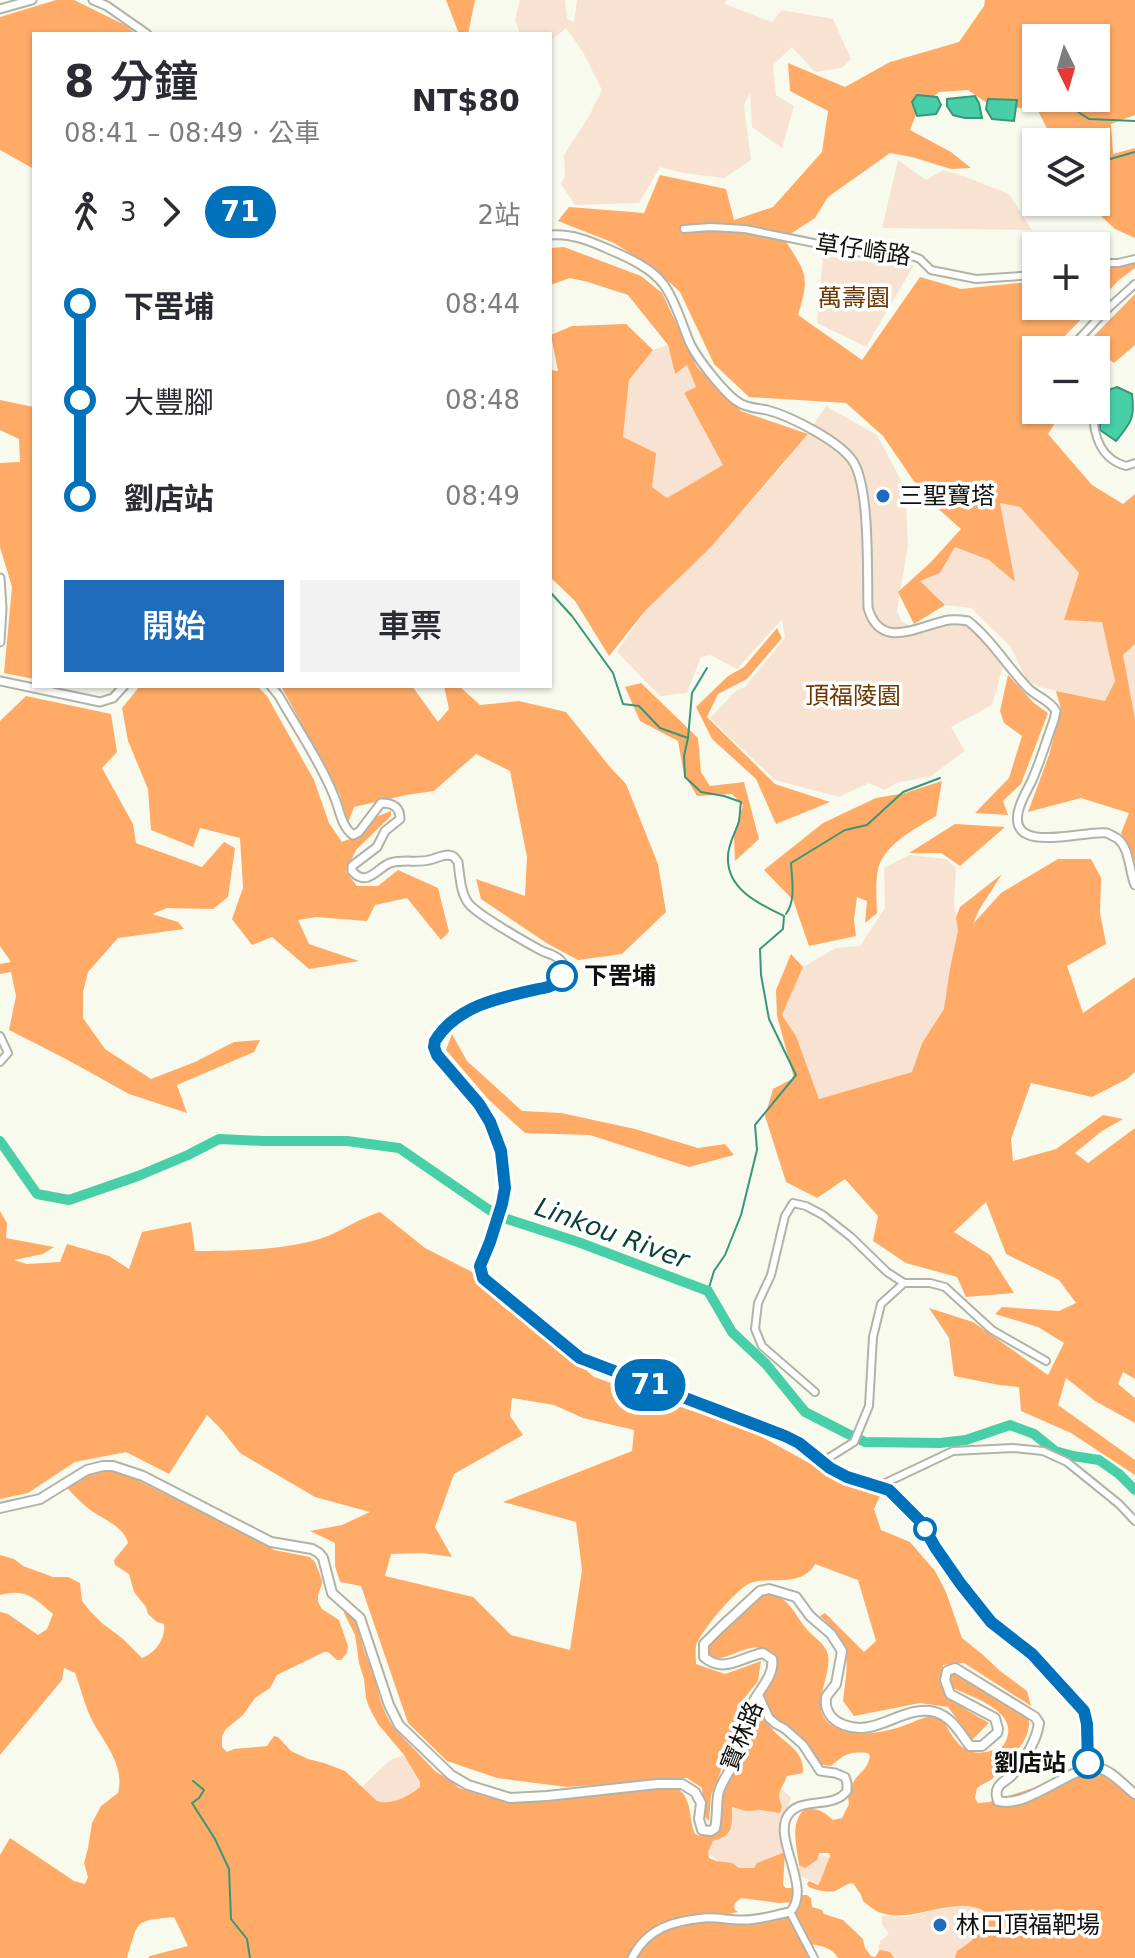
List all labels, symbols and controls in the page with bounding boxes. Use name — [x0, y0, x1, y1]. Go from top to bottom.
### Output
north arrow — [1022, 24, 1110, 112]
map controls — [1022, 24, 1110, 424]
text: 8 分鐘 — [64, 56, 198, 107]
text: NT$80 — [412, 83, 520, 118]
text: 08:41 – 08:49 · 公車 — [64, 118, 320, 148]
button: layers — [1022, 128, 1110, 216]
icon: walk — [64, 190, 108, 234]
icon: forward — [149, 190, 193, 234]
text: 71 — [221, 195, 260, 228]
text: 3 — [120, 197, 137, 227]
text: 2站 — [477, 200, 520, 230]
street label: 草仔崎路 — [814, 229, 912, 271]
button: + — [1022, 232, 1110, 320]
park label: 萬壽園 — [818, 284, 890, 312]
text: 下罟埔 — [124, 289, 214, 324]
text: 08:44 — [445, 289, 520, 319]
button: − — [1022, 336, 1110, 424]
text: 大豐腳 — [124, 385, 214, 420]
text: 08:48 — [445, 385, 520, 415]
text: 劉店站 — [124, 481, 214, 516]
text: 08:49 — [445, 481, 520, 511]
place label: 三聖寶塔 — [899, 482, 995, 510]
marker: 三聖寶塔 — [874, 487, 892, 505]
button: 開始 — [64, 580, 284, 672]
button: 車票 — [300, 580, 520, 672]
park label: 頂福陵園 — [805, 682, 901, 710]
marker: 下罟埔 — [547, 961, 577, 991]
place label: 下罟埔 — [584, 962, 656, 990]
water label: Linkou River — [531, 1191, 695, 1275]
line badge: 71 — [614, 1359, 686, 1411]
text: 71 — [631, 1368, 669, 1401]
unlabelled marker — [914, 1518, 936, 1540]
street label: 寶林路 — [716, 1697, 768, 1775]
marker: 劉店站 — [1073, 1748, 1103, 1778]
place label: 劉店站 — [994, 1749, 1066, 1777]
place label: 林口頂福靶場 — [956, 1911, 1100, 1939]
marker: 林口頂福靶場 — [931, 1916, 949, 1934]

